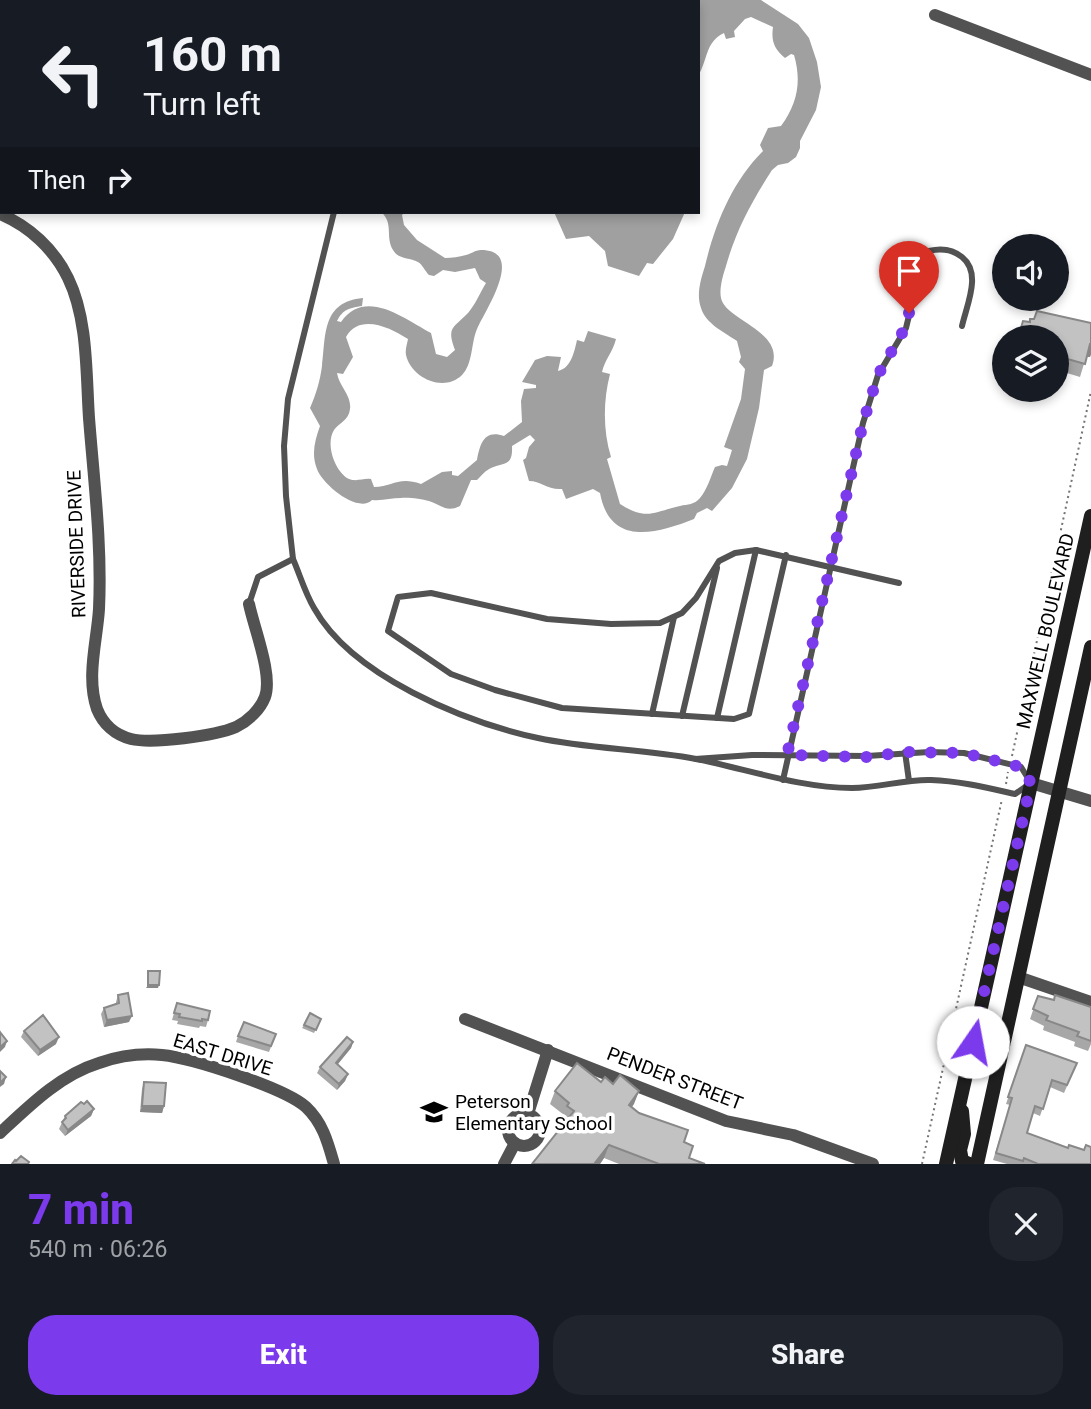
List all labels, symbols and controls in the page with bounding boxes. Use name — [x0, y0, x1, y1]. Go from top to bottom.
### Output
text: 160 m — [143, 26, 282, 83]
icon: left — [28, 28, 119, 119]
text: Turn left — [143, 85, 261, 123]
icon: right — [100, 161, 138, 199]
text: Then — [28, 165, 86, 195]
map controls — [992, 234, 1069, 402]
button: sound — [992, 234, 1069, 311]
pin — [879, 241, 939, 313]
icon: arrive — [890, 252, 928, 290]
button: layers — [992, 325, 1069, 402]
street label: RIVERSIDE DRIVE — [62, 469, 91, 618]
street label: MAXWELL BOULEVARD — [1012, 531, 1079, 731]
position arrow — [936, 1005, 1010, 1079]
street label: EAST DRIVE — [171, 1029, 275, 1081]
street label: PENDER STREET — [604, 1042, 746, 1115]
place label: Peterson Elementary School — [455, 1090, 613, 1135]
school or university icon: Peterson Elementary School — [419, 1097, 449, 1127]
text: 7 min — [28, 1185, 134, 1234]
button: close — [989, 1187, 1063, 1261]
text: 540 m · 06:26 — [28, 1236, 167, 1263]
button: Exit — [28, 1315, 539, 1395]
button: Share — [553, 1315, 1063, 1395]

